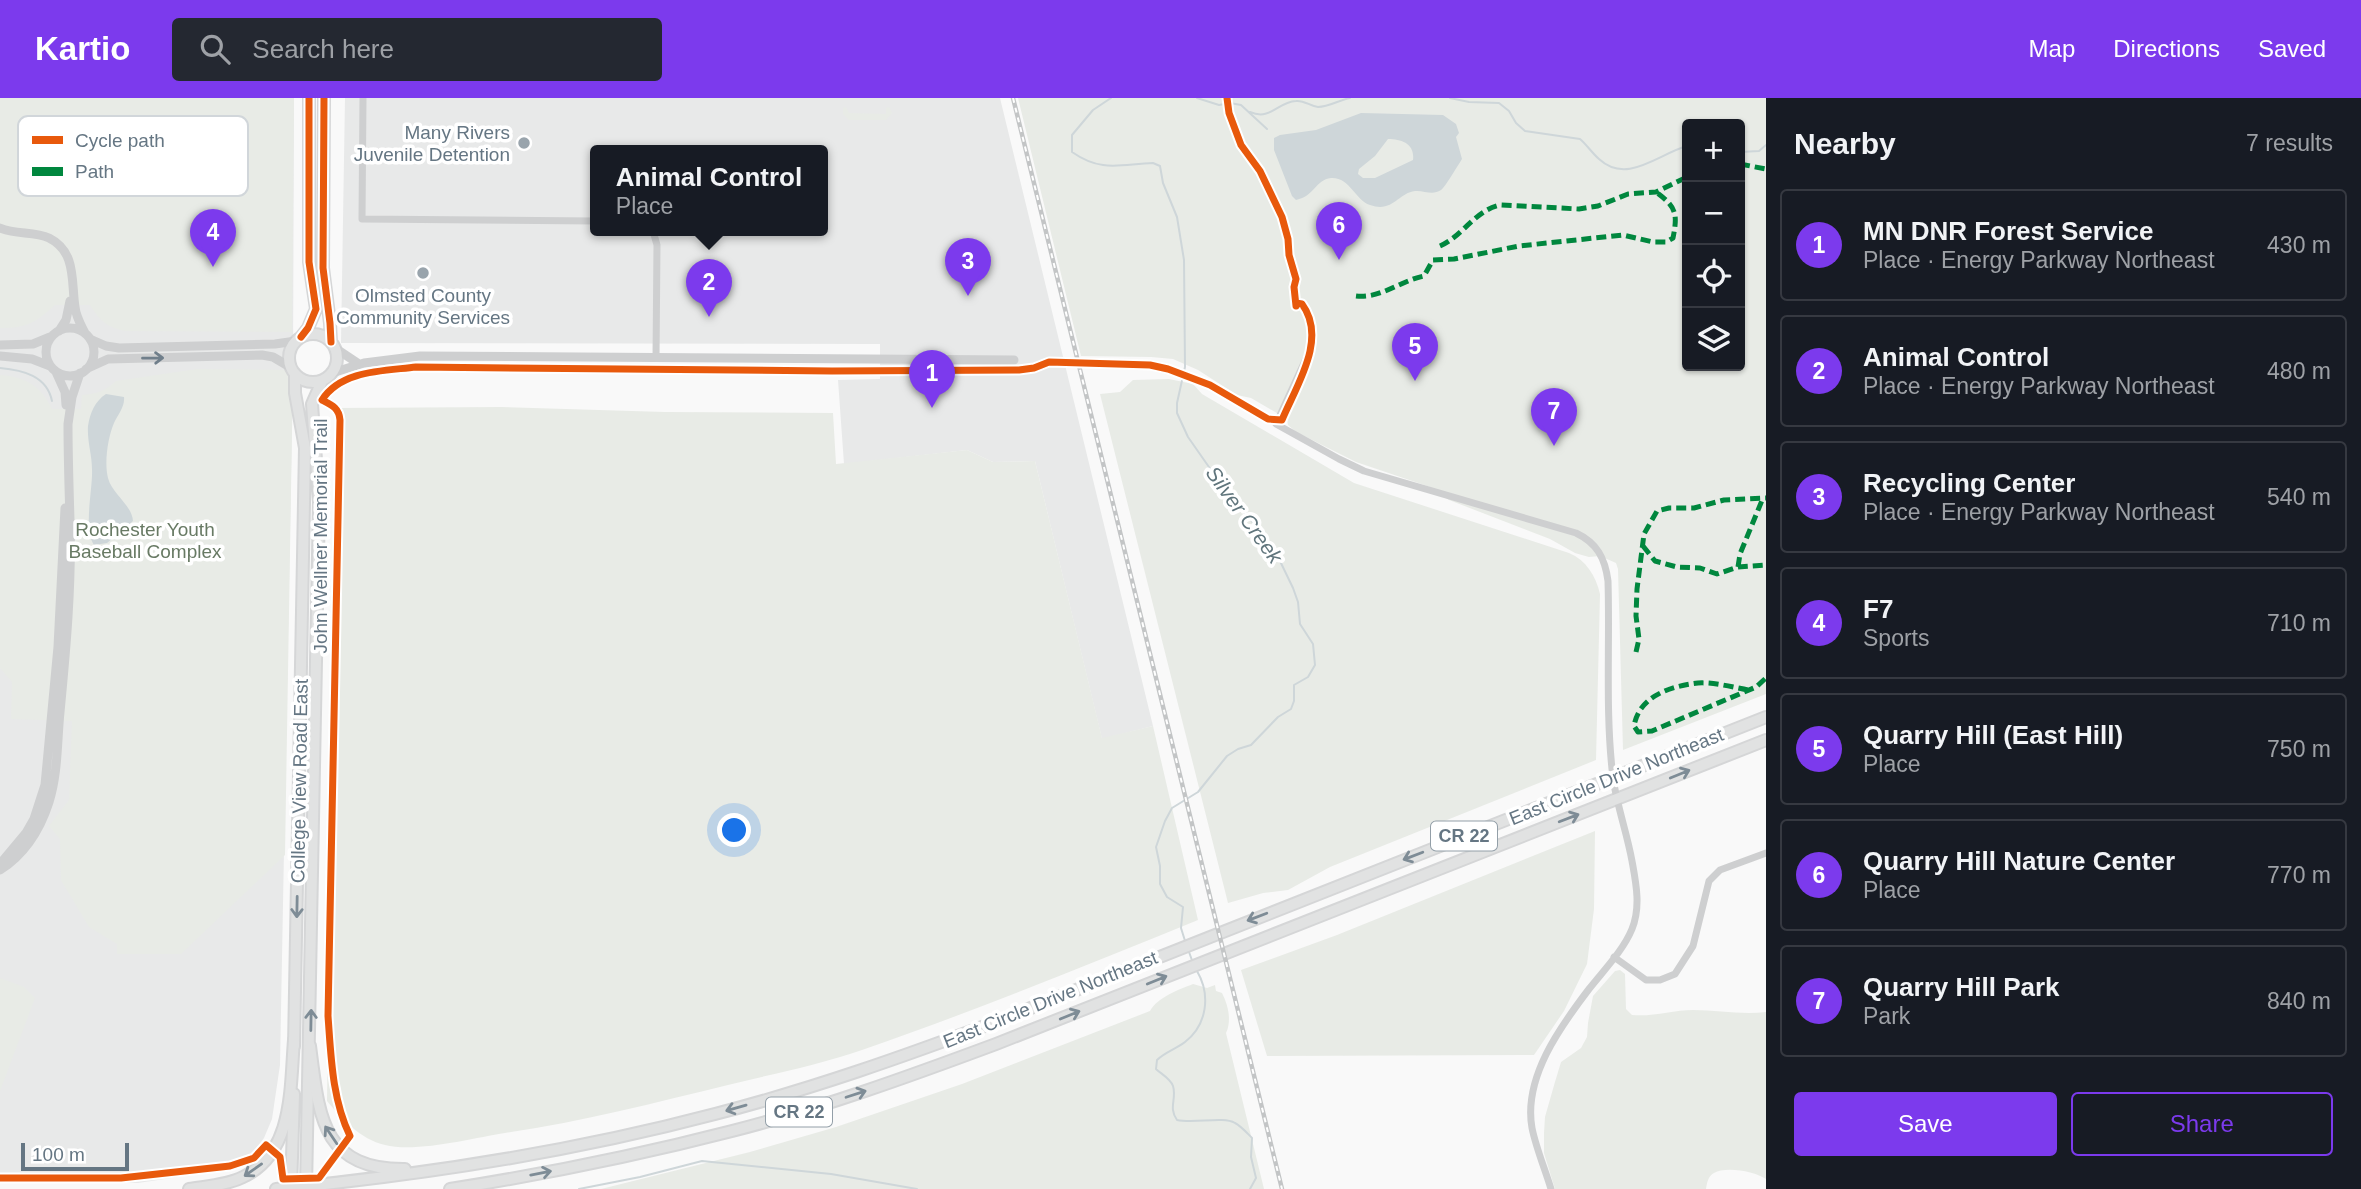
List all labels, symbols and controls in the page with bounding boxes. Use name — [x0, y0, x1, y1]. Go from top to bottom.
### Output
search box — [172, 18, 662, 81]
text: Kartio — [35, 30, 130, 67]
icon: search — [196, 30, 234, 68]
text: Search here — [252, 34, 394, 64]
text: Map — [2029, 35, 2075, 62]
text: Directions — [2113, 35, 2220, 62]
text: Saved — [2258, 35, 2326, 62]
legend — [18, 116, 248, 196]
map controls — [1682, 119, 1745, 371]
button: + — [1682, 119, 1745, 182]
place label: Many Rivers Juvenile Detention — [354, 122, 510, 165]
text: Nearby — [1794, 127, 1896, 160]
text: Cycle path — [75, 130, 165, 151]
text: 7 results — [2246, 130, 2333, 156]
marker: Many Rivers Juvenile Detention — [516, 135, 532, 151]
popup — [590, 145, 828, 236]
text: Path — [75, 161, 114, 182]
text: Animal Control — [616, 162, 802, 192]
button: − — [1682, 182, 1745, 245]
text: Place — [616, 193, 673, 219]
pin: 6 — [1316, 202, 1362, 260]
pin: 4 — [190, 209, 236, 267]
text: MN DNR Forest Service — [1863, 216, 2153, 246]
text: 1 — [1813, 232, 1825, 258]
text: 430 m — [2267, 232, 2331, 258]
pin: 3 — [945, 238, 991, 296]
button: locate — [1682, 245, 1745, 308]
text: Place · Energy Parkway Northeast — [1863, 247, 2215, 273]
pin: 2 — [686, 259, 732, 317]
marker: Olmsted County Community Services — [415, 265, 431, 281]
place label: Olmsted County Community Services — [336, 285, 510, 328]
button: layers — [1682, 308, 1745, 371]
pin: 5 — [1392, 323, 1438, 381]
text: Animal Control — [1863, 342, 2049, 372]
pin: 1 — [909, 350, 955, 408]
one-way arrow — [141, 351, 164, 364]
text: 2 — [1813, 358, 1825, 384]
text: 480 m — [2267, 358, 2331, 384]
text: Place · Energy Parkway Northeast — [1863, 373, 2215, 399]
pin: 7 — [1531, 388, 1577, 446]
street label: John Wellner Memorial Trail — [310, 418, 331, 654]
water label: Silver Creek — [1201, 462, 1288, 569]
text: Recycling Center — [1863, 468, 2075, 498]
text: 3 — [1813, 484, 1825, 510]
text: 540 m — [2267, 484, 2331, 510]
text: Place · Energy Parkway Northeast — [1863, 499, 2215, 525]
park label: Rochester Youth Baseball Complex — [68, 519, 222, 562]
text: F7 — [1863, 594, 1893, 624]
text: 4 — [1813, 610, 1825, 636]
text: 710 m — [2267, 610, 2331, 636]
text: Sports — [1863, 625, 1929, 651]
street label: College View Road East — [287, 678, 312, 883]
text: Quarry Hill (East Hill) — [1863, 720, 2123, 750]
street label: East Circle Drive Northeast — [1506, 724, 1727, 829]
text: 5 — [1813, 736, 1825, 762]
text: 750 m — [2267, 736, 2331, 762]
text: Place — [1863, 751, 1921, 777]
one-way arrow — [1669, 767, 1690, 780]
one-way arrow — [1558, 811, 1580, 824]
your location — [717, 813, 751, 847]
road number: CR 22 — [1431, 822, 1497, 850]
text: Quarry Hill Nature Center — [1863, 846, 2175, 876]
one-way arrow — [1402, 851, 1424, 864]
text: 6 — [1813, 862, 1825, 888]
text: 770 m — [2267, 862, 2331, 888]
text: Place — [1863, 877, 1921, 903]
one-way arrow — [290, 895, 303, 918]
one-way arrow — [1247, 911, 1269, 924]
street label: East Circle Drive Northeast — [940, 947, 1161, 1052]
one-way arrow — [1146, 972, 1168, 985]
text: Quarry Hill Park — [1863, 972, 2060, 1002]
text: 7 — [1813, 988, 1825, 1014]
text: 840 m — [2267, 988, 2331, 1014]
text: Park — [1863, 1003, 1910, 1029]
one-way arrow — [1058, 1007, 1080, 1020]
one-way arrow — [304, 1009, 317, 1032]
one-way arrow — [845, 1087, 867, 1099]
button: Save — [1794, 1092, 2057, 1156]
button: Share — [2071, 1092, 2333, 1156]
road number: CR 22 — [766, 1098, 832, 1126]
one-way arrow — [726, 1103, 748, 1116]
one-way arrow — [323, 1126, 338, 1145]
scale bar — [21, 1140, 130, 1172]
text: 100 m — [32, 1144, 85, 1165]
one-way arrow — [244, 1163, 263, 1177]
one-way arrow — [529, 1166, 552, 1180]

